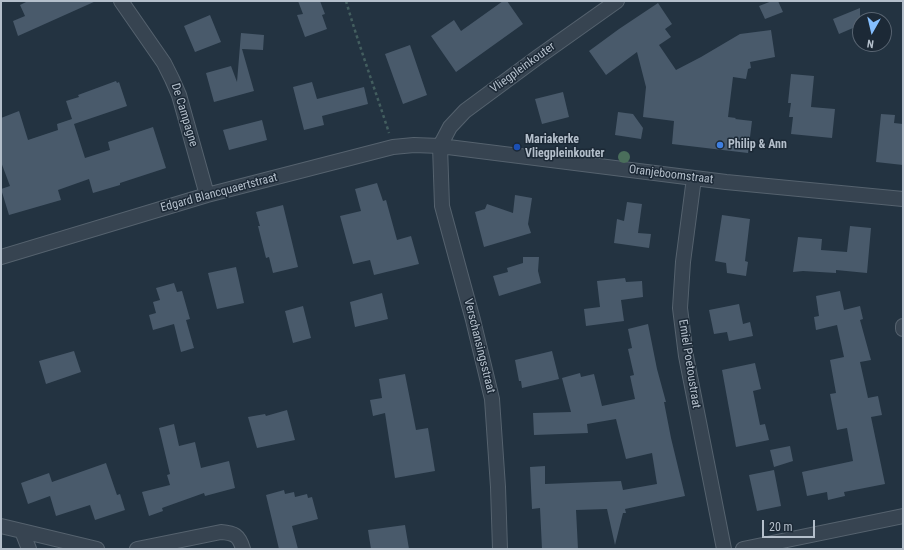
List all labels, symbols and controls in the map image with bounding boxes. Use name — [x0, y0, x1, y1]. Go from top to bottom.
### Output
north arrow — [852, 12, 892, 52]
text: N — [866, 36, 875, 50]
street label: Vliegpleinkouter — [488, 40, 558, 96]
street label: De Campagne — [167, 81, 201, 149]
place label: Mariakerke Vliegpleinkouter — [525, 133, 604, 161]
place label: Philip & Ann — [728, 138, 787, 152]
marker: Philip & Ann — [715, 140, 725, 150]
marker: Mariakerke Vliegpleinkouter — [512, 142, 522, 152]
street label: Oranjeboomstraat — [628, 163, 714, 187]
street label: Edgard Blancquaertstraat — [159, 170, 279, 216]
street label: Verschansingsstraat — [460, 297, 498, 395]
street label: Emiel Poetoustraat — [675, 318, 703, 410]
scale bar — [764, 512, 817, 538]
text: 20 m — [769, 520, 793, 534]

